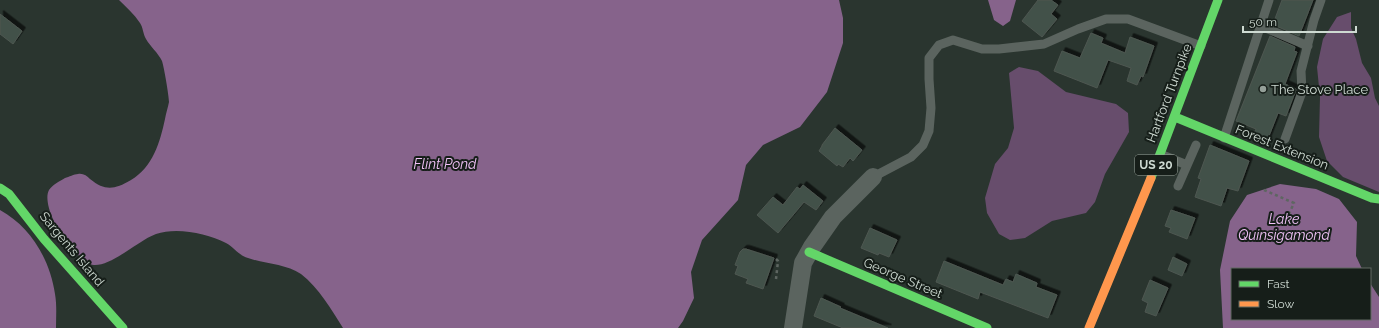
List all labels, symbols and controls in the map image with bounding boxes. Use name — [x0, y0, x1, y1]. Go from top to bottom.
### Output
scale bar — [1243, 8, 1356, 34]
text: 50 m — [1249, 15, 1277, 29]
street label: Hartford Turnpike — [1143, 41, 1195, 144]
place label: The Stove Place — [1271, 82, 1368, 97]
marker: The Stove Place — [1258, 84, 1268, 94]
street label: Forest Extension — [1233, 121, 1331, 173]
road number: US 20 — [1135, 155, 1177, 175]
water label: Flint Pond — [414, 156, 477, 172]
street label: Sargents Island — [37, 209, 107, 289]
water label: Lake Quinsigamond — [1238, 211, 1330, 243]
street label: George Street — [861, 255, 945, 302]
legend — [1231, 268, 1371, 320]
text: Fast — [1267, 277, 1290, 291]
text: Slow — [1267, 297, 1294, 311]

